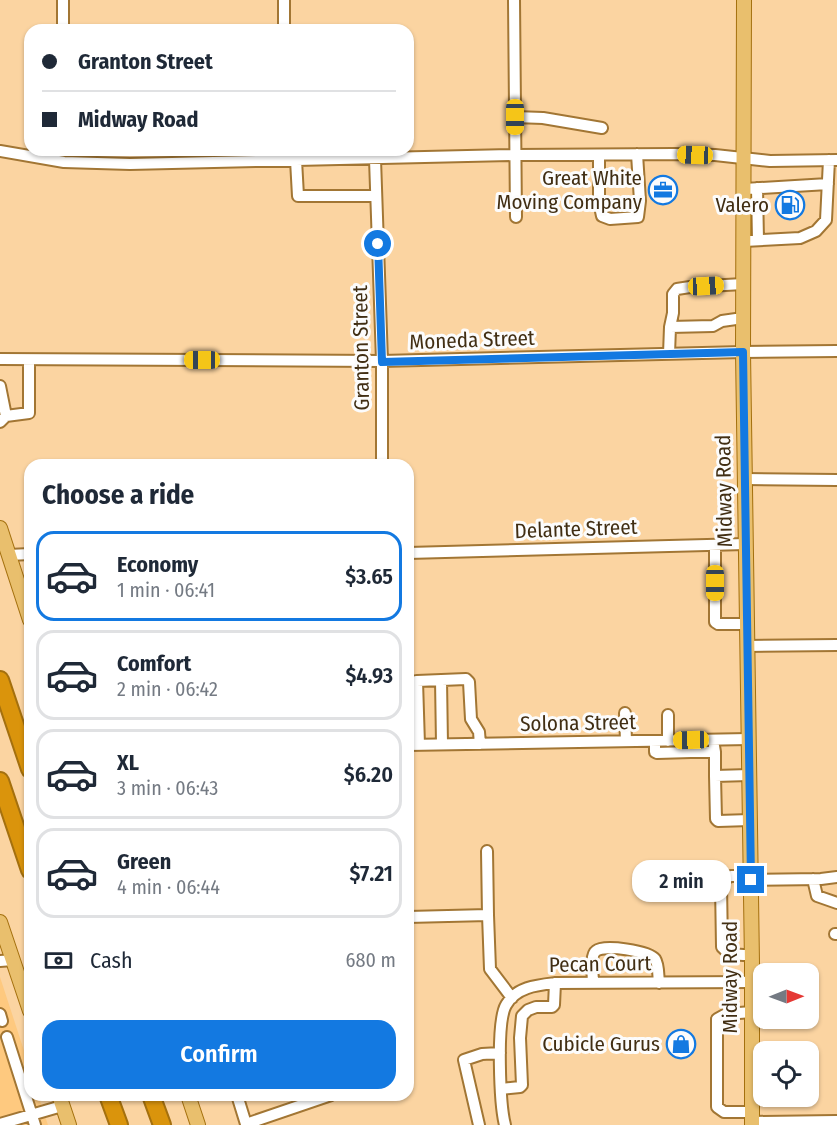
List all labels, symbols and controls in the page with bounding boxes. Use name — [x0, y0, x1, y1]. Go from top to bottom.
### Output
text: Granton Street — [78, 48, 213, 75]
car — [506, 99, 524, 135]
text: Midway Road — [78, 106, 198, 133]
car — [677, 145, 713, 165]
place label: Great White Moving Company — [497, 165, 643, 215]
office icon: Great White Moving Company — [647, 174, 679, 206]
fuel station icon: Valero — [774, 189, 806, 221]
place label: Valero — [715, 192, 769, 218]
route start — [364, 230, 391, 257]
car — [688, 276, 724, 296]
street label: Granton Street — [347, 285, 375, 411]
street label: Moneda Street — [409, 325, 535, 355]
car — [184, 351, 220, 369]
street label: Midway Road — [710, 434, 738, 548]
text: Choose a ride — [42, 479, 194, 511]
street label: Delante Street — [514, 514, 638, 544]
icon: car — [45, 549, 99, 603]
text: Economy — [117, 551, 198, 578]
text: $3.65 — [345, 563, 393, 590]
car — [706, 565, 724, 601]
text: 1 min · 06:41 — [117, 578, 215, 602]
icon: car — [45, 648, 99, 702]
text: Comfort — [117, 650, 191, 677]
text: $4.93 — [345, 662, 393, 689]
text: 2 min · 06:42 — [117, 677, 218, 701]
street label: Solona Street — [520, 709, 636, 737]
car — [673, 731, 709, 749]
icon: car — [45, 747, 99, 801]
text: XL — [117, 749, 139, 776]
text: $6.20 — [344, 761, 393, 788]
text: 3 min · 06:43 — [117, 776, 218, 800]
icon: car — [45, 846, 99, 900]
text: Green — [117, 848, 171, 875]
callout: 2 min — [631, 859, 730, 901]
text: $7.21 — [349, 860, 393, 887]
route end — [737, 866, 764, 893]
text: 2 min — [659, 869, 704, 893]
text: 4 min · 06:44 — [117, 875, 220, 899]
street label: Midway Road — [717, 921, 743, 1033]
icon: cash — [42, 944, 75, 977]
text: Cash — [90, 947, 133, 974]
text: 680 m — [346, 948, 396, 972]
street label: Pecan Court — [549, 950, 651, 978]
north arrow — [753, 963, 819, 1029]
map controls — [753, 963, 819, 1107]
button: Confirm — [42, 1020, 396, 1089]
shop icon: Cubicle Gurus — [665, 1028, 697, 1060]
place label: Cubicle Gurus — [542, 1031, 660, 1057]
button: locate — [753, 1041, 819, 1107]

